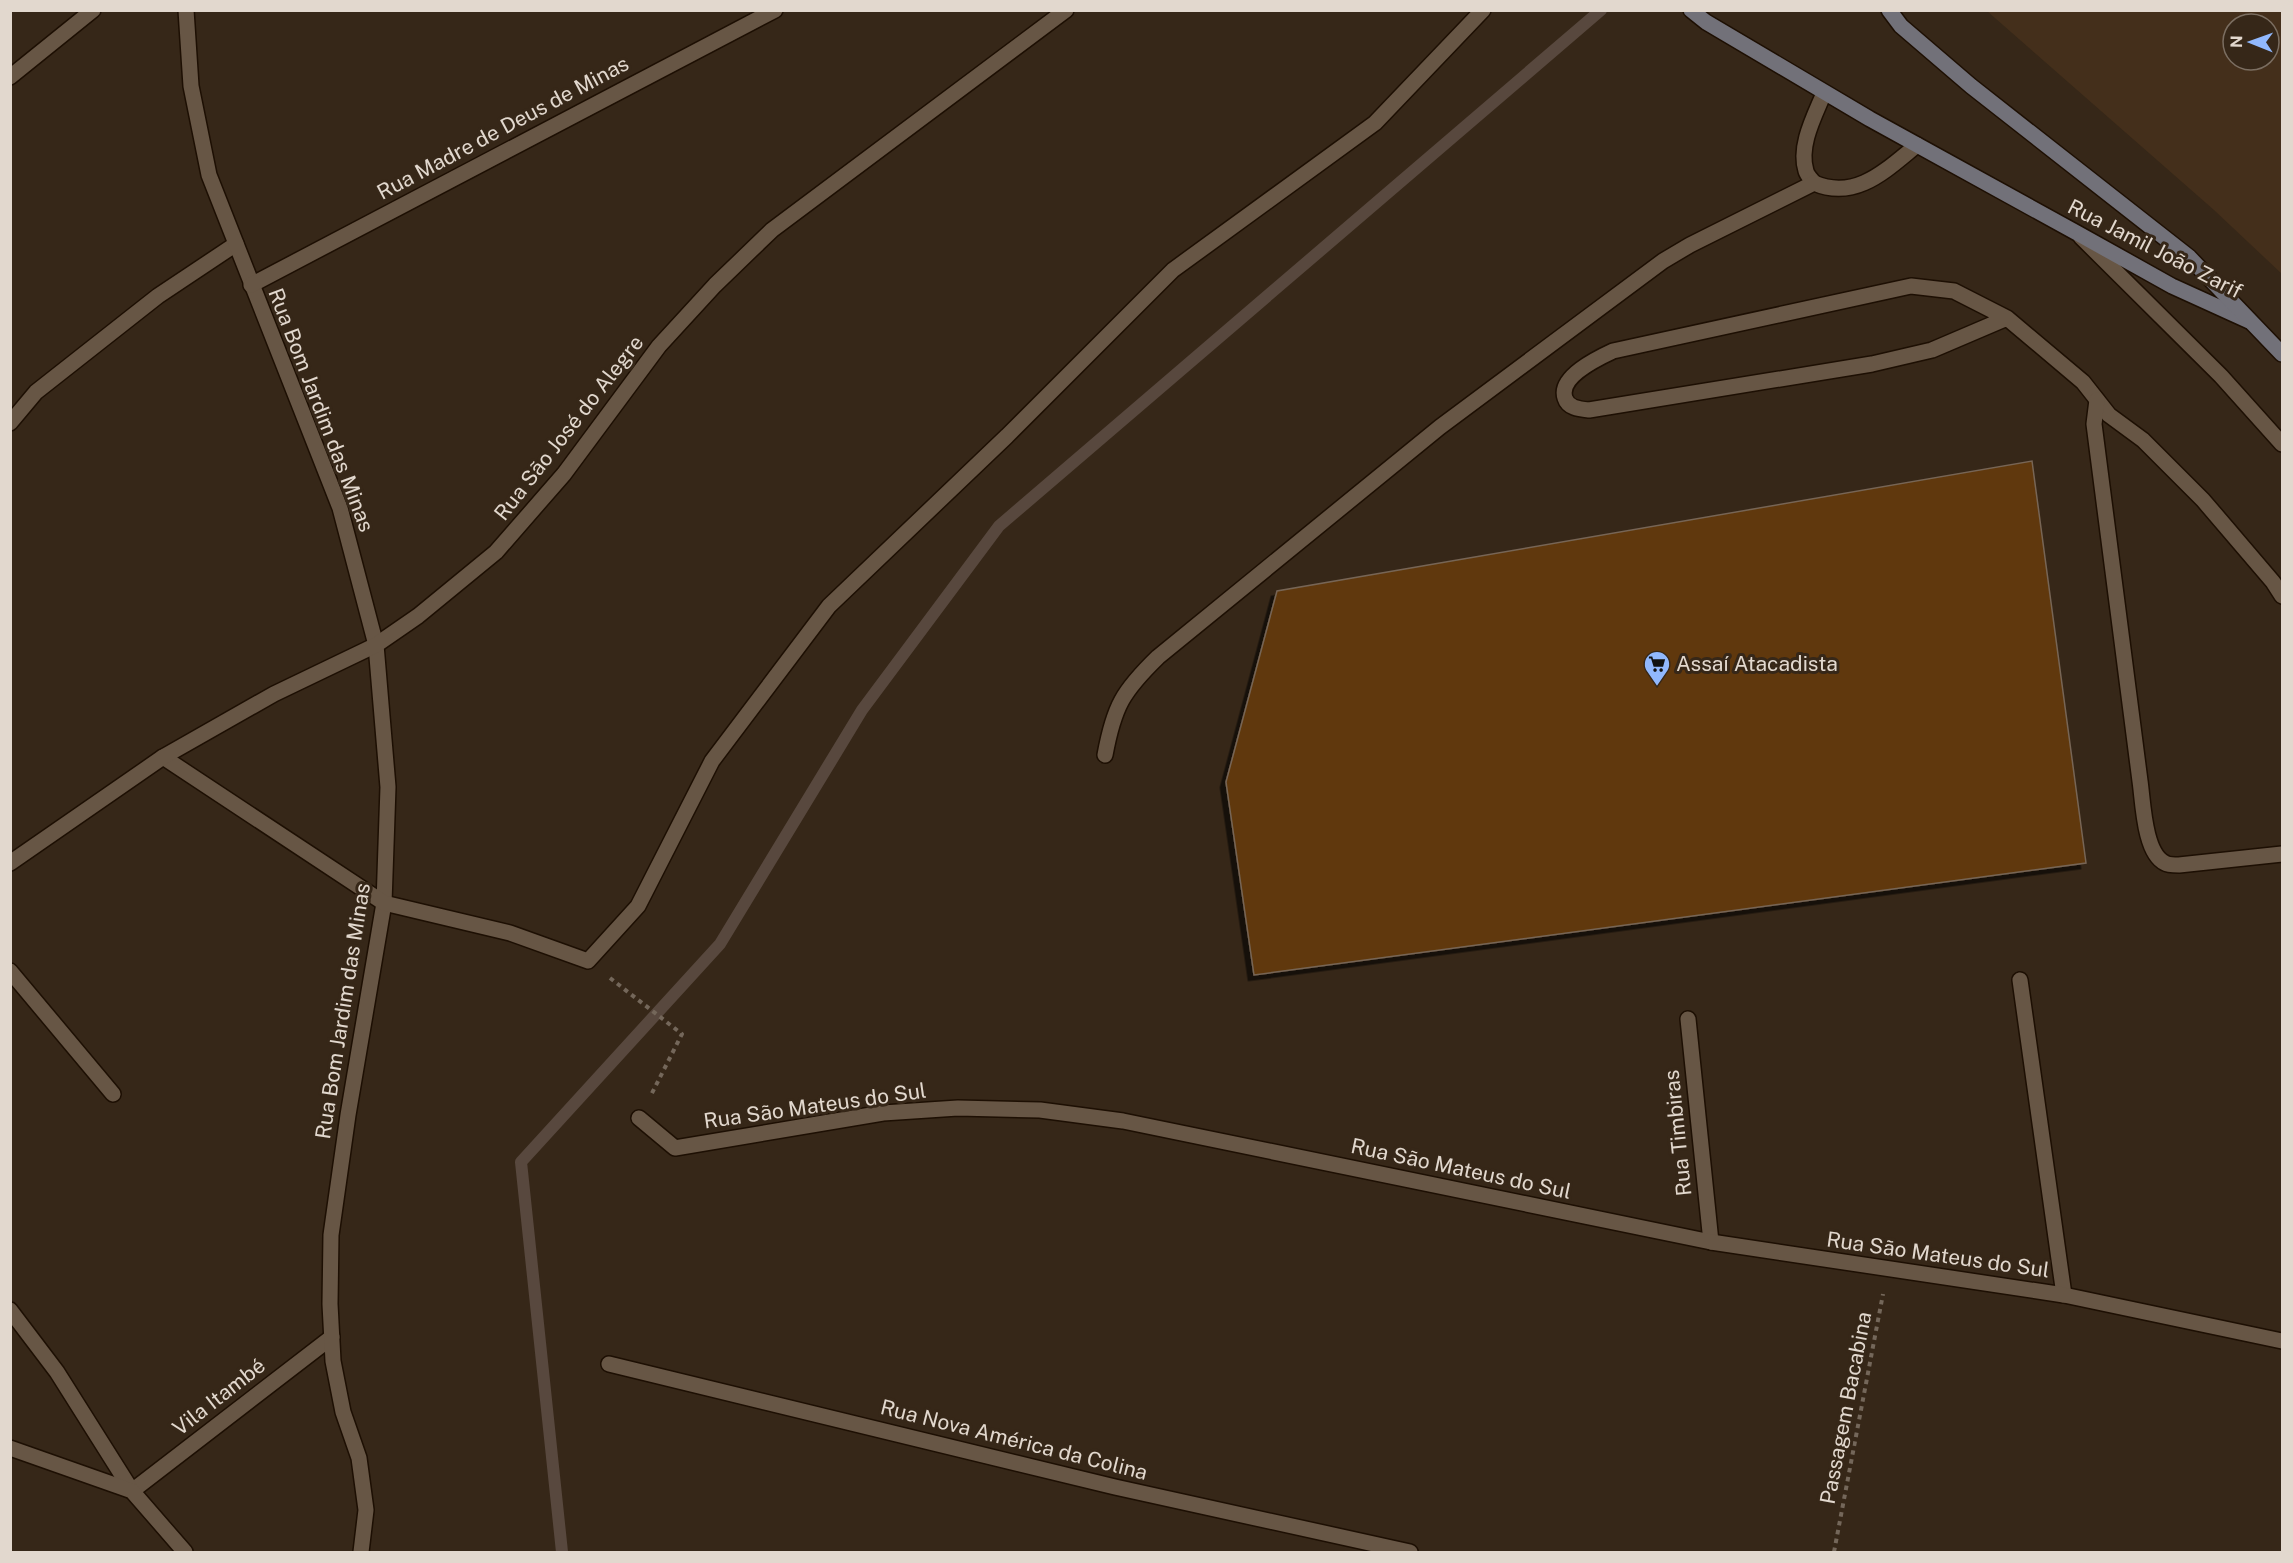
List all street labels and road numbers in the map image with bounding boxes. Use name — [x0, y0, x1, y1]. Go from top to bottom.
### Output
street label: Rua Madre de Deus de Minas — [373, 50, 633, 205]
street label: Rua Jamil João Zarif — [2064, 194, 2247, 303]
street label: Rua Bom Jardim das Minas — [263, 284, 380, 535]
street label: Rua São José do Alegre — [489, 330, 648, 525]
street label: Rua Bom Jardim das Minas — [310, 881, 375, 1141]
street label: Rua Timbiras — [1658, 1069, 1697, 1197]
street label: Rua São Mateus do Sul — [702, 1078, 928, 1134]
street label: Rua São Mateus do Sul — [1349, 1133, 1574, 1204]
street label: Rua São Mateus do Sul — [1825, 1227, 2051, 1283]
street label: Passagem Bacabina — [1815, 1310, 1876, 1506]
street label: Vila Itambé — [167, 1353, 270, 1440]
street label: Rua Nova América da Colina — [878, 1394, 1150, 1485]

